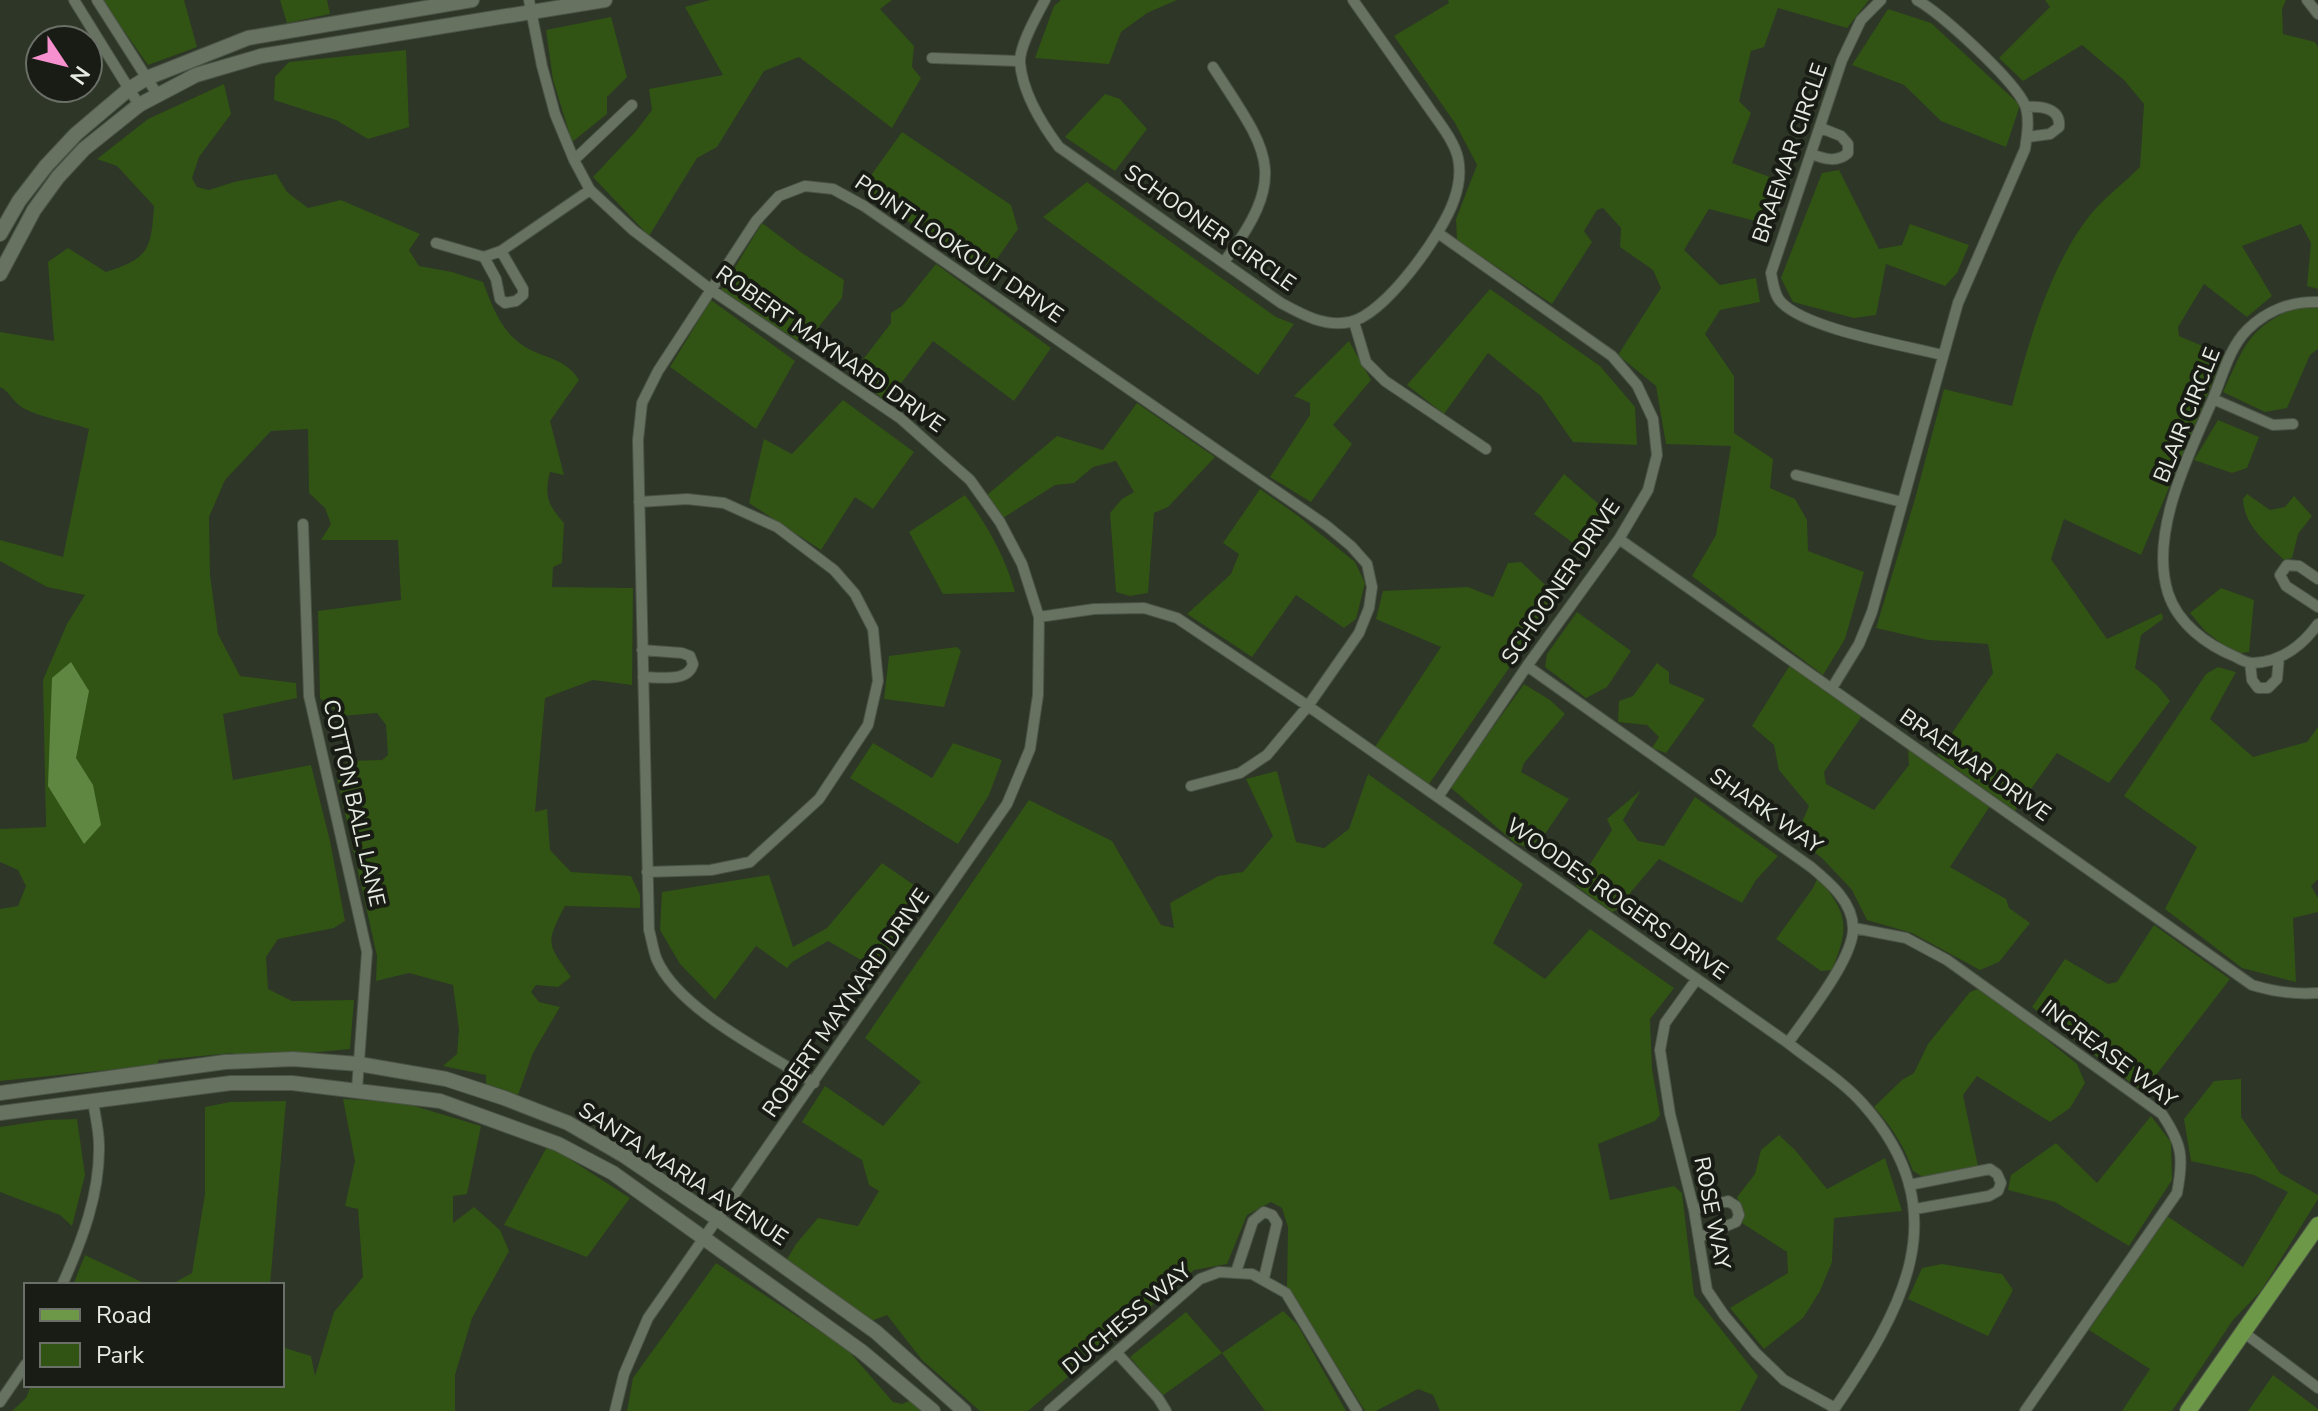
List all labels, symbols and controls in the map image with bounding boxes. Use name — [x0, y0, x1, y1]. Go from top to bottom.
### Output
north arrow — [24, 24, 104, 104]
street label: BRAEMAR CIRCLE — [1745, 59, 1835, 247]
text: N — [63, 60, 97, 90]
street label: SCHOONER CIRCLE — [1118, 158, 1302, 298]
street label: POINT LOOKOUT DRIVE — [849, 168, 1069, 330]
street label: ROBERT MAYNARD DRIVE — [710, 258, 950, 440]
street label: BLAIR CIRCLE — [2146, 343, 2228, 487]
street label: SCHOONER DRIVE — [1495, 494, 1627, 670]
street label: COTTON BALL LANE — [316, 696, 392, 910]
street label: BRAEMAR DRIVE — [1893, 702, 2057, 828]
street label: SHARK WAY — [1704, 761, 1829, 861]
street label: WOODES ROGERS DRIVE — [1500, 811, 1734, 987]
street label: ROBERT MAYNARD DRIVE — [755, 883, 937, 1123]
street label: INCREASE WAY — [2035, 993, 2184, 1115]
street label: SANTA MARIA AVENUE — [573, 1095, 793, 1253]
street label: ROSE WAY — [1686, 1154, 1738, 1273]
street label: DUCHESS WAY — [1056, 1256, 1199, 1382]
legend — [24, 1283, 284, 1387]
text: Road — [96, 1299, 152, 1331]
text: Park — [96, 1339, 145, 1371]

